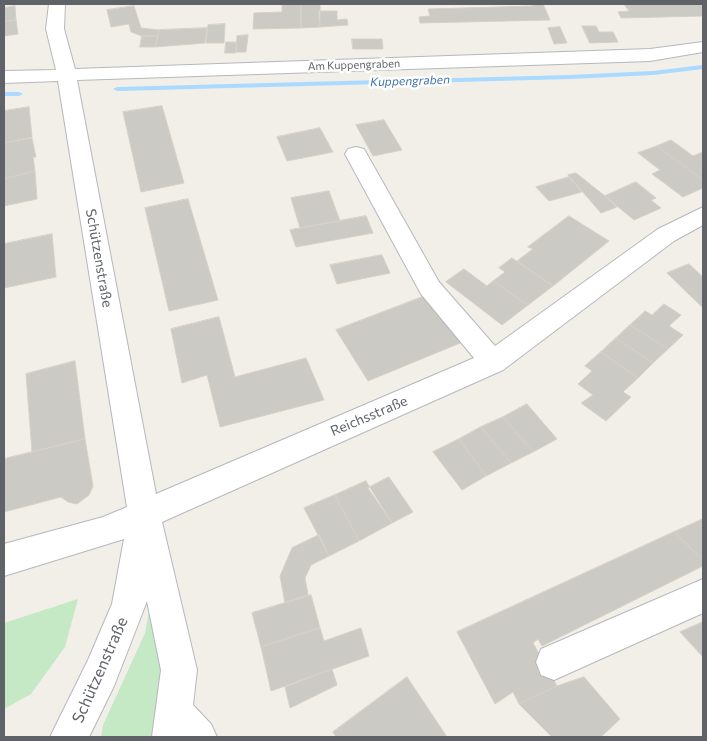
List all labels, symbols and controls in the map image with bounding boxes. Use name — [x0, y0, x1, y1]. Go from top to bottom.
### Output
street label: Am Kuppengraben — [308, 57, 400, 73]
water label: Kuppengraben — [370, 72, 450, 90]
street label: Schützenstraße — [82, 207, 116, 309]
street label: Reichsstraße — [328, 392, 410, 440]
street label: Schützenstraße — [68, 614, 132, 726]

